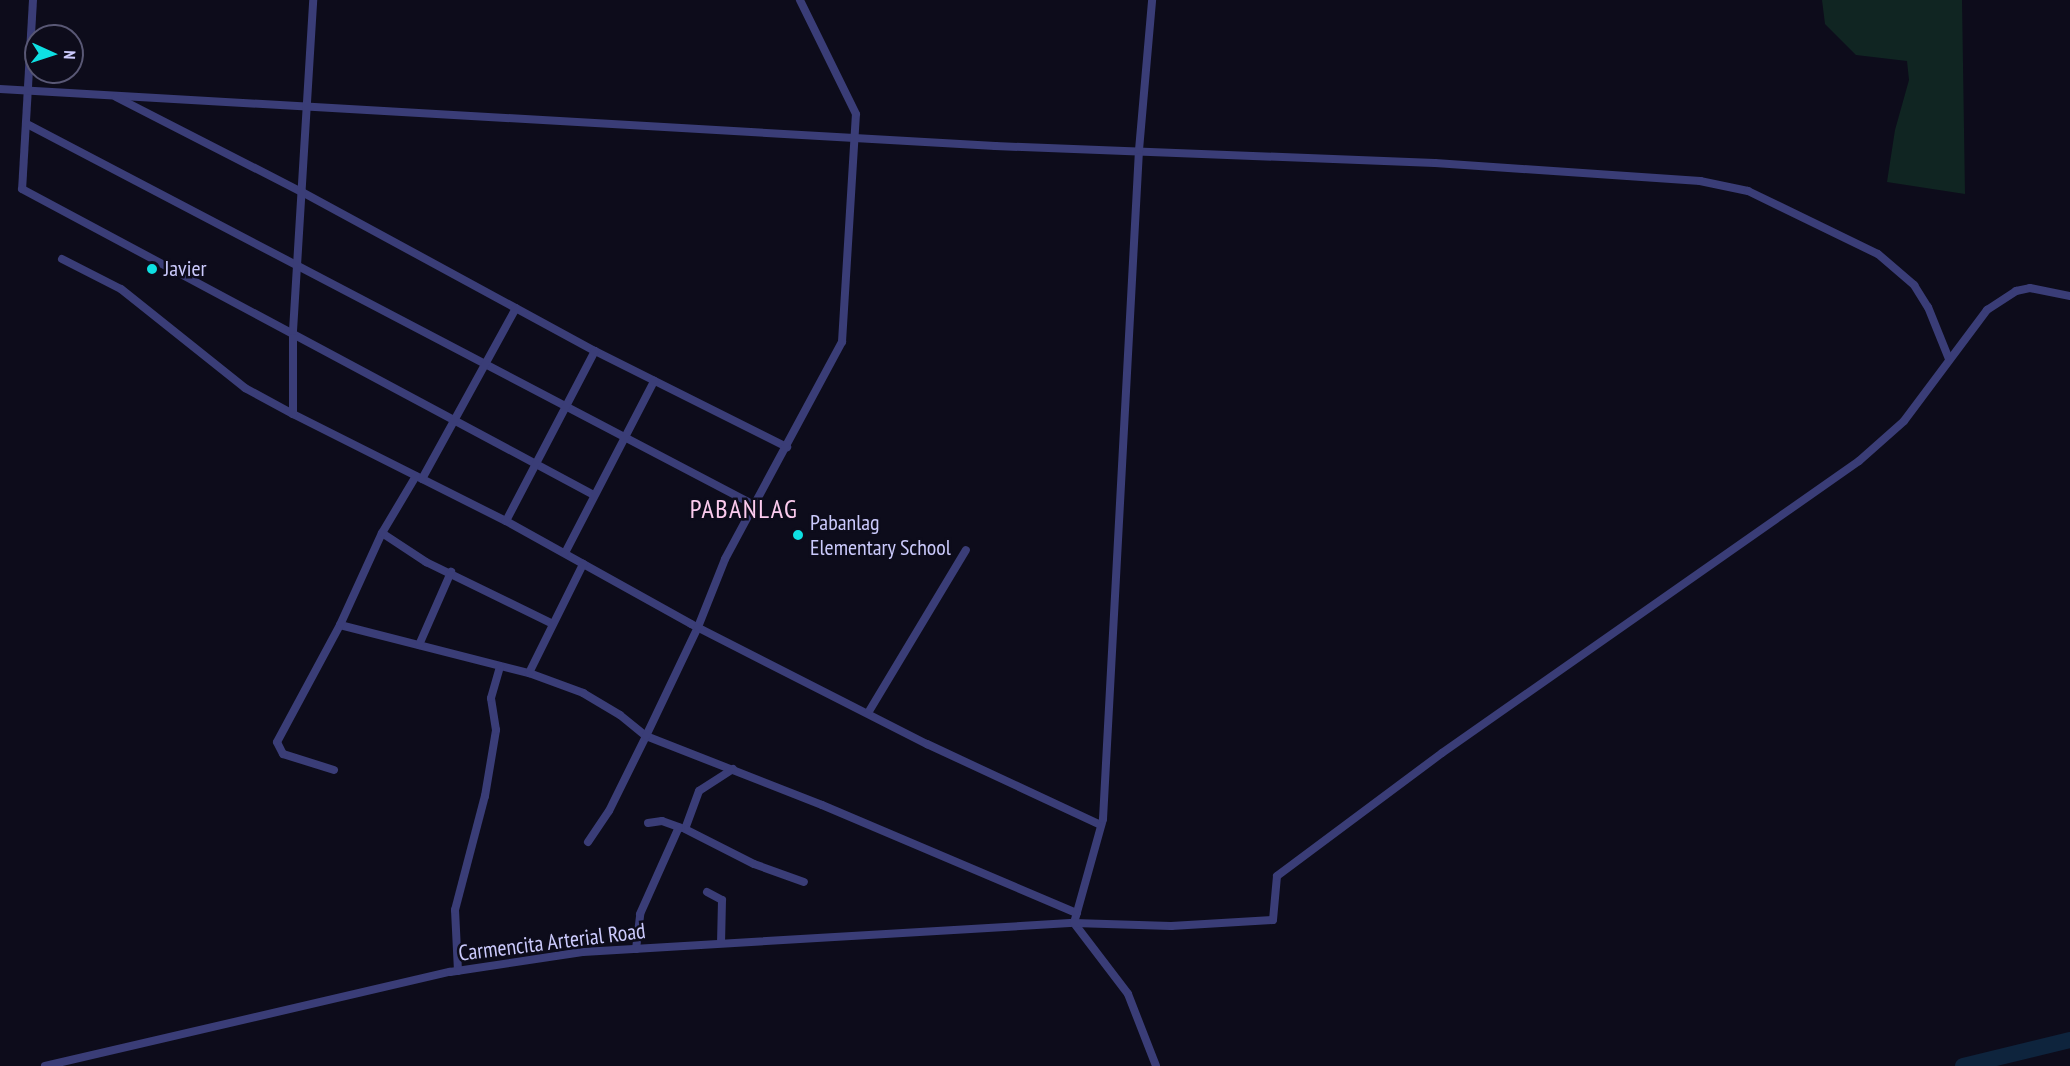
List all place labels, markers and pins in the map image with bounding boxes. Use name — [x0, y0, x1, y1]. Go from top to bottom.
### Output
place label: Javier — [164, 256, 207, 282]
marker: Javier — [145, 262, 159, 276]
place label: Pabanlag Elementary School — [810, 509, 952, 560]
marker: Pabanlag Elementary School — [791, 528, 805, 542]

